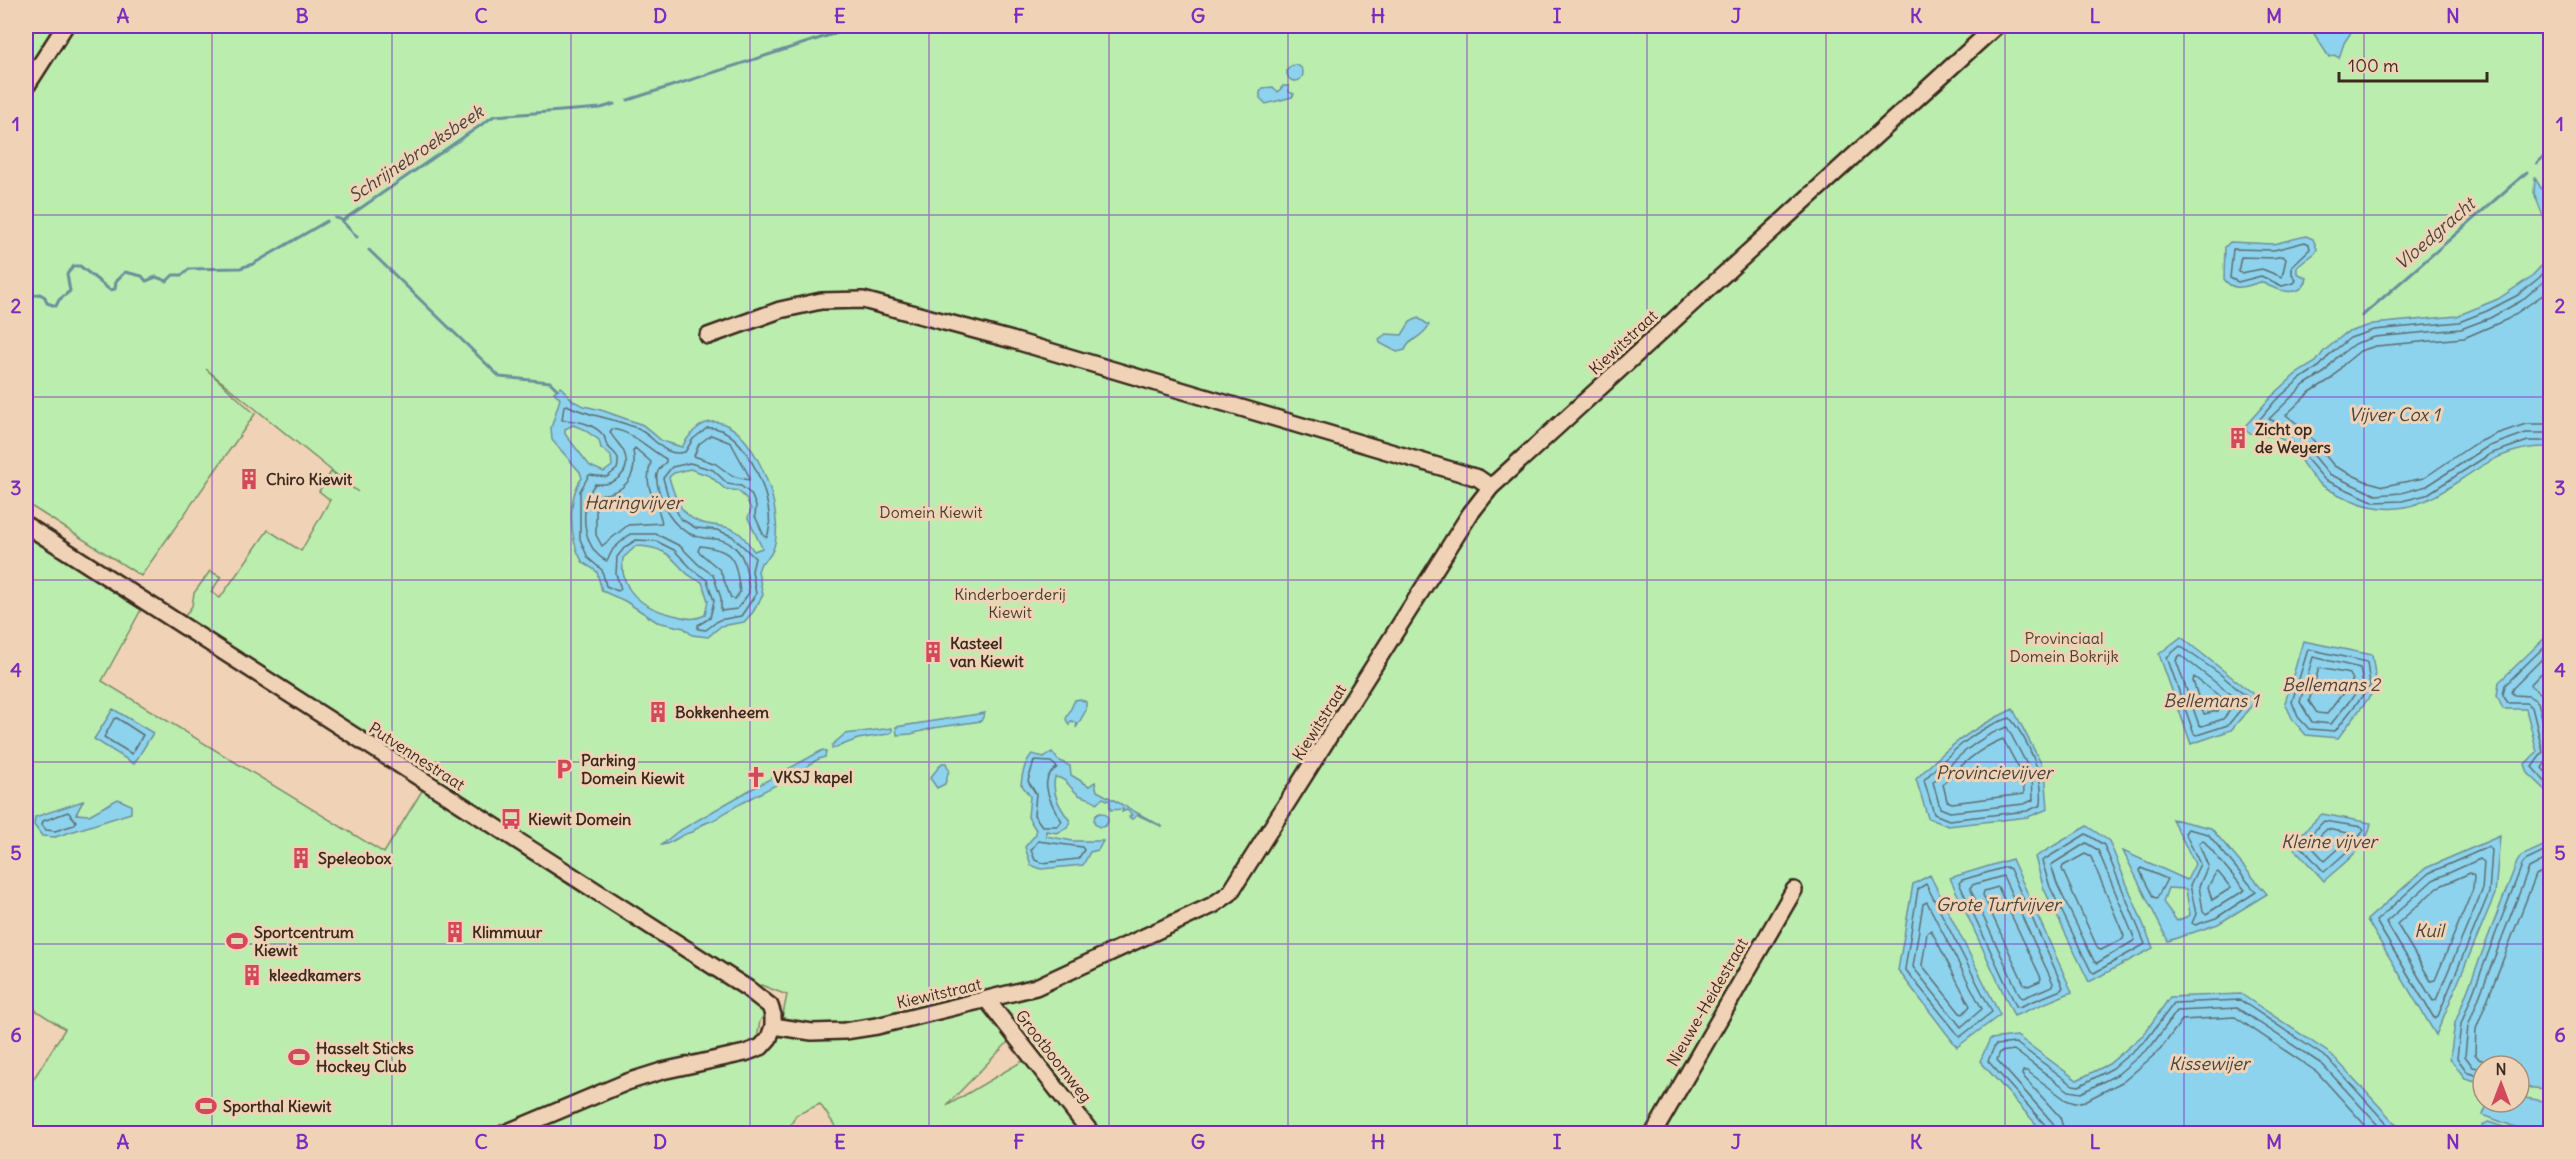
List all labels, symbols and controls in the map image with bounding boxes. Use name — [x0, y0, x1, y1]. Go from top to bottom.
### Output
text: A — [117, 3, 130, 28]
text: B — [295, 3, 309, 28]
text: C — [474, 3, 488, 28]
text: D — [653, 3, 667, 28]
text: E — [834, 3, 846, 28]
text: F — [1013, 3, 1025, 28]
text: G — [1191, 3, 1205, 28]
text: H — [1371, 3, 1385, 28]
text: I — [1553, 3, 1562, 28]
text: J — [1731, 3, 1742, 28]
text: K — [1910, 3, 1923, 28]
text: L — [2090, 3, 2101, 28]
text: M — [2266, 3, 2282, 28]
text: N — [2446, 3, 2460, 28]
scale bar — [2339, 45, 2488, 83]
text: 100 m — [2348, 54, 2399, 77]
water label: Schrijnebroeksbeek — [344, 99, 489, 207]
text: 1 — [12, 111, 20, 136]
text: 1 — [2556, 111, 2564, 136]
water label: Vloedgracht — [2390, 191, 2481, 275]
text: 2 — [11, 293, 22, 318]
text: 2 — [2555, 293, 2566, 318]
street label: Kiewitstraat — [1585, 305, 1662, 379]
water label: Vijver Cox 1 — [2348, 403, 2441, 426]
place label: Zicht op de Weyers — [2255, 419, 2331, 458]
building icon: Zicht op de Weyers — [2226, 426, 2250, 450]
building icon: Chiro Kiewit — [237, 467, 261, 491]
place label: Chiro Kiewit — [266, 469, 353, 489]
text: 3 — [10, 475, 22, 500]
text: 3 — [2554, 475, 2566, 500]
water label: Haringvijver — [584, 491, 684, 514]
park label: Domein Kiewit — [879, 502, 983, 522]
park label: Kinderboerderij Kiewit — [954, 584, 1066, 622]
park label: Provinciaal Domein Bokrijk — [2009, 628, 2119, 666]
place label: Kasteel van Kiewit — [950, 633, 1024, 671]
building icon: Kasteel van Kiewit — [921, 640, 945, 664]
text: 4 — [10, 657, 22, 682]
text: 4 — [2554, 657, 2566, 682]
water label: Bellemans 2 — [2282, 673, 2382, 696]
street label: Kiewitstraat — [1288, 680, 1351, 764]
water label: Bellemans 1 — [2163, 689, 2261, 712]
building icon: Bokkenheem — [646, 700, 670, 724]
place label: Bokkenheem — [675, 702, 769, 722]
street label: Putvennestraat — [365, 718, 469, 795]
place label: Parking Domein Kiewit — [581, 750, 685, 788]
parking icon: Parking Domein Kiewit — [552, 757, 576, 781]
water label: Provincievijver — [1936, 761, 2055, 784]
church icon: VKSJ kapel — [744, 765, 768, 789]
place label: VKSJ kapel — [773, 767, 852, 788]
bus stop icon: Kiewit Domein — [499, 807, 523, 831]
place label: Kiewit Domein — [528, 809, 631, 829]
water label: Kleine vijver — [2281, 830, 2380, 853]
text: 5 — [10, 840, 22, 865]
text: 5 — [2554, 840, 2566, 865]
building icon: Speleobox — [289, 846, 313, 870]
place label: Speleobox — [318, 848, 391, 869]
water label: Grote Turfvijver — [1936, 893, 2063, 916]
water label: Kuil — [2414, 919, 2447, 942]
building icon: Klimmuur — [443, 920, 467, 944]
place label: Sportcentrum Kiewit — [254, 922, 354, 960]
place label: Klimmuur — [472, 922, 543, 942]
sports icon: Sportcentrum Kiewit — [225, 929, 249, 953]
street label: Nieuwe-Heidestraat — [1662, 934, 1752, 1070]
building icon: kleedkamers — [240, 963, 264, 987]
place label: kleedkamers — [269, 965, 361, 985]
street label: Kiewitstraat — [895, 973, 984, 1012]
street label: Grootboomweg — [1012, 1006, 1096, 1106]
text: 6 — [10, 1022, 22, 1047]
text: 6 — [2554, 1022, 2566, 1047]
place label: Hasselt Sticks Hockey Club — [316, 1038, 414, 1077]
sports icon: Hasselt Sticks Hockey Club — [287, 1045, 311, 1069]
water label: Kissewijer — [2169, 1052, 2252, 1075]
north arrow — [2471, 1054, 2531, 1114]
text: N — [2495, 1059, 2507, 1079]
sports icon: Sporthal Kiewit — [194, 1094, 218, 1118]
place label: Sporthal Kiewit — [223, 1096, 332, 1117]
text: A — [117, 1129, 130, 1154]
text: B — [295, 1129, 309, 1154]
text: C — [474, 1129, 488, 1154]
text: D — [653, 1129, 667, 1154]
text: E — [834, 1129, 846, 1154]
text: F — [1013, 1129, 1025, 1154]
text: G — [1191, 1129, 1205, 1154]
text: H — [1371, 1129, 1385, 1154]
text: I — [1553, 1129, 1562, 1154]
text: J — [1731, 1129, 1742, 1154]
text: K — [1910, 1129, 1923, 1154]
text: L — [2090, 1129, 2101, 1154]
text: M — [2266, 1129, 2282, 1154]
text: N — [2446, 1129, 2460, 1154]

